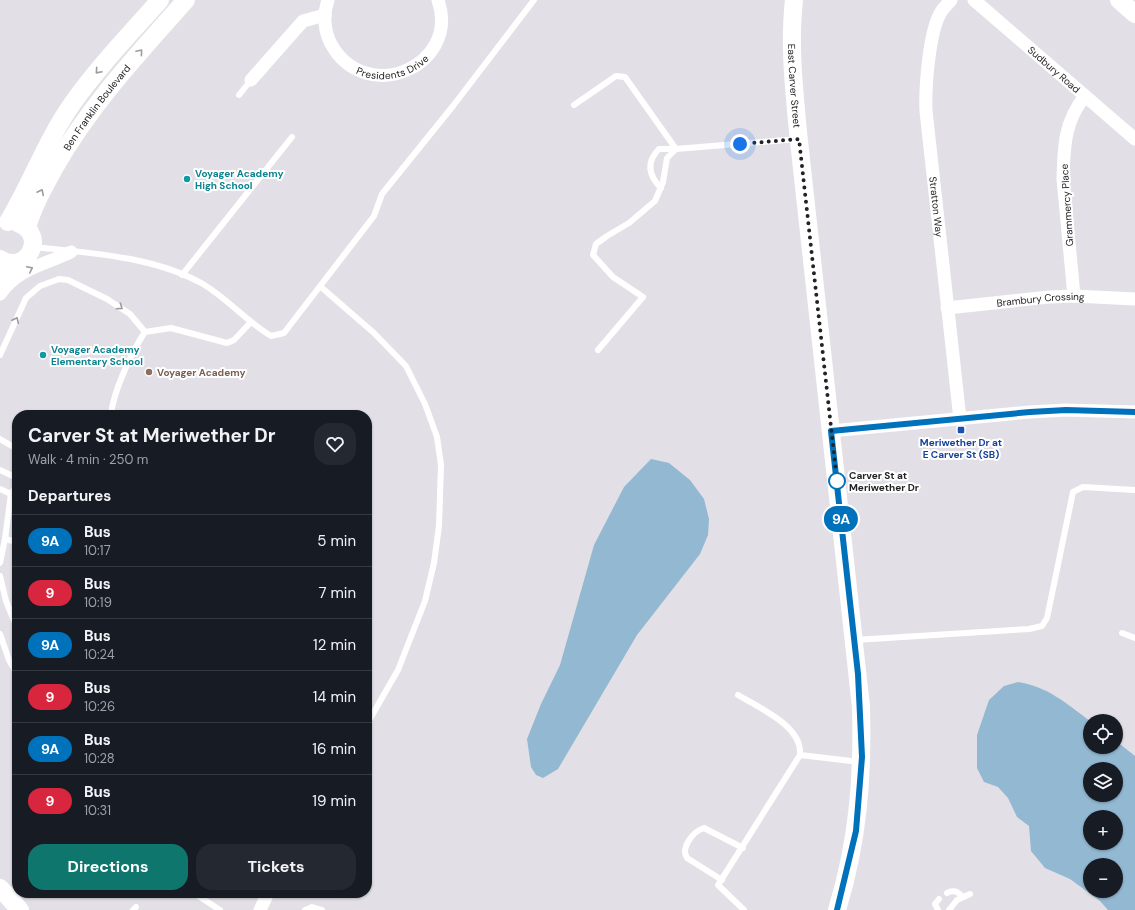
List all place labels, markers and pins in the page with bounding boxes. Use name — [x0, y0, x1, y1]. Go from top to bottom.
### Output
place label: Voyager Academy High School — [195, 167, 283, 192]
marker: Voyager Academy High School — [182, 174, 192, 184]
place label: Voyager Academy Elementary School — [51, 343, 143, 368]
marker: Voyager Academy Elementary School — [38, 350, 48, 360]
place label: Voyager Academy — [157, 366, 245, 379]
marker: Voyager Academy — [144, 367, 154, 377]
marker: Meriwether Dr at E Carver St (SB) — [956, 425, 966, 435]
place label: Meriwether Dr at E Carver St (SB) — [920, 436, 1002, 461]
place label: Carver St at Meriwether Dr — [849, 469, 919, 494]
marker: Carver St at Meriwether Dr — [828, 472, 846, 490]

